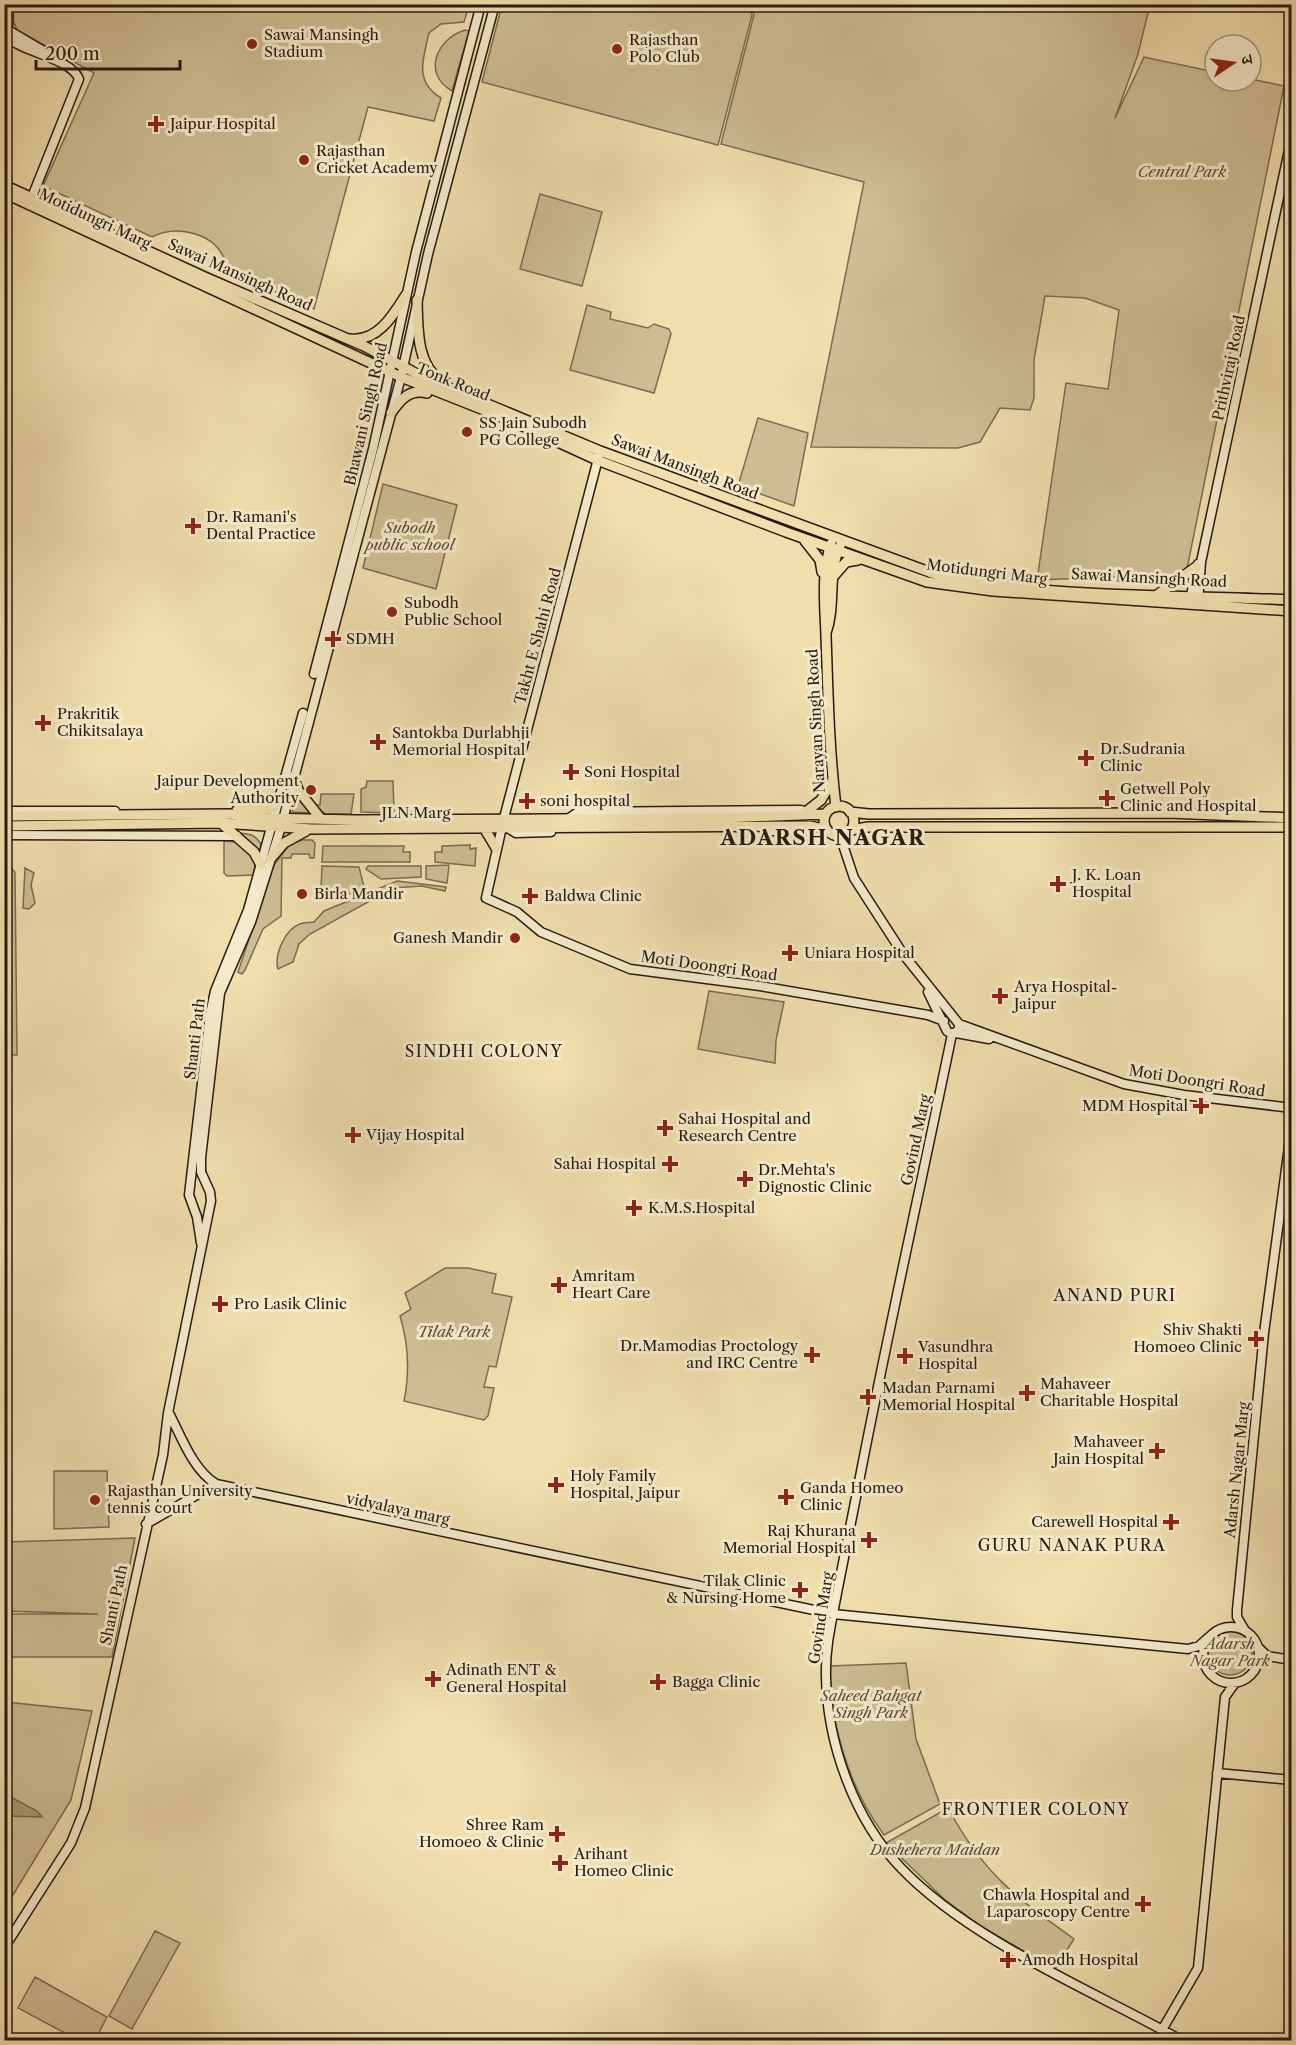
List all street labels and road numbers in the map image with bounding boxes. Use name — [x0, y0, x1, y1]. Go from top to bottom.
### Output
street label: Motidungri Marg — [36, 184, 154, 253]
street label: Sawai Mansingh Road — [165, 234, 315, 315]
street label: Prithviraj Road — [1208, 313, 1249, 422]
street label: Bhawani Singh Road — [340, 340, 391, 487]
street label: Tonk Road — [414, 358, 493, 405]
street label: Sawai Mansingh Road — [609, 430, 761, 503]
street label: Motidungri Marg — [926, 555, 1049, 588]
street label: Sawai Mansingh Road — [1071, 564, 1227, 591]
street label: Takht E Shahi Road — [510, 565, 565, 706]
street label: Narayan Singh Road — [802, 648, 829, 794]
street label: JLN Marg — [380, 803, 450, 822]
street label: Moti Doongri Road — [640, 947, 779, 984]
street label: Shanti Path — [180, 997, 209, 1081]
street label: Moti Doongri Road — [1128, 1060, 1267, 1101]
street label: Govind Marg — [897, 1092, 935, 1187]
street label: Adarsh Nagar Marg — [1220, 1401, 1253, 1540]
street label: vidyalaya marg — [344, 1488, 452, 1529]
street label: Shanti Path — [96, 1562, 131, 1647]
street label: Govind Marg — [804, 1570, 837, 1665]

